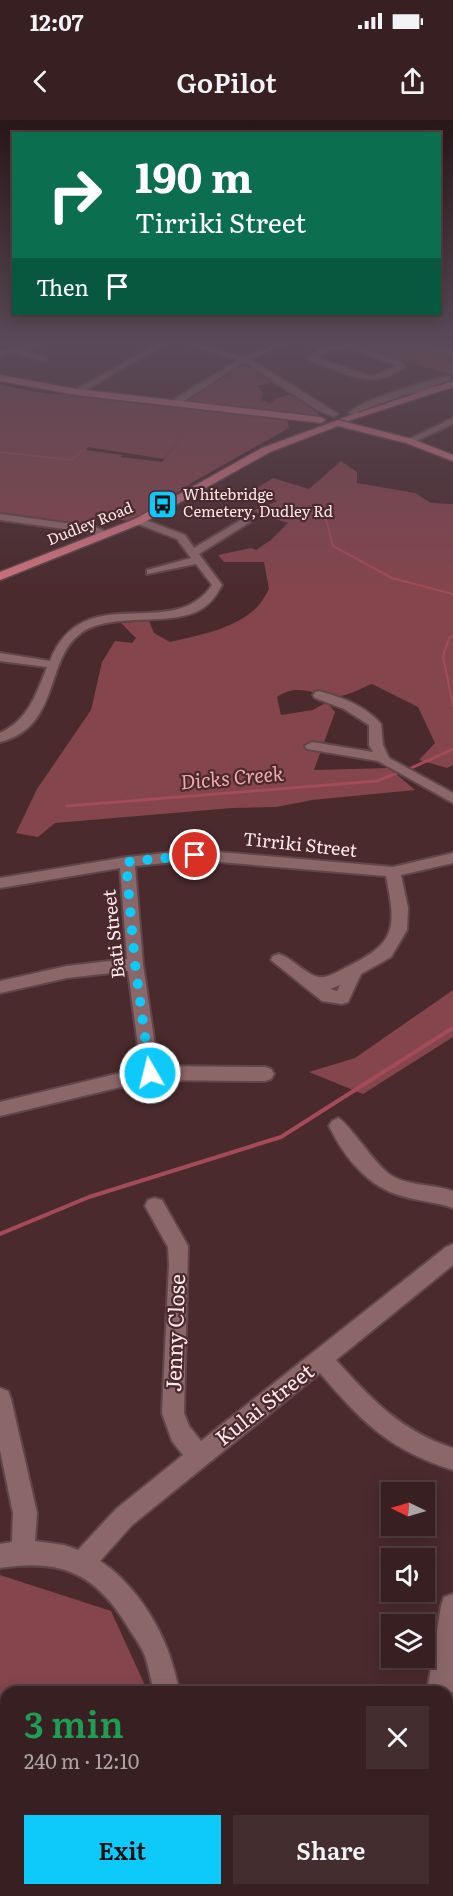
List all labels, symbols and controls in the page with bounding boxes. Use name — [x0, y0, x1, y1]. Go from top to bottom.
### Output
text: 12:07 — [30, 5, 84, 38]
text: GoPilot — [176, 61, 277, 101]
icon: back — [24, 65, 57, 98]
icon: share — [396, 65, 429, 98]
text: 190 m — [135, 144, 253, 206]
icon: right — [36, 156, 114, 234]
text: Tirriki Street — [135, 201, 306, 241]
text: Then — [36, 270, 89, 303]
icon: arrive — [101, 270, 134, 303]
place label: Whitebridge Cemetery, Dudley Rd — [183, 482, 333, 522]
bus stop icon: Whitebridge Cemetery, Dudley Rd — [146, 488, 178, 520]
street label: Dudley Road — [43, 495, 136, 550]
water label: Dicks Creek — [179, 757, 285, 795]
street label: Tirriki Street — [242, 824, 359, 863]
pin — [169, 829, 220, 880]
icon: arrive — [178, 838, 211, 871]
street label: Bati Street — [94, 888, 131, 980]
position arrow — [118, 1041, 182, 1105]
street label: Jenny Close — [156, 1273, 191, 1392]
street label: Kulai Street — [207, 1354, 320, 1452]
north arrow — [381, 1482, 435, 1536]
map controls — [381, 1482, 435, 1668]
button: sound — [381, 1548, 435, 1602]
button: layers — [381, 1614, 435, 1668]
text: 3 min — [24, 1696, 124, 1749]
button: close — [366, 1706, 429, 1769]
text: 240 m · 12:10 — [24, 1745, 139, 1775]
button: Exit — [24, 1815, 221, 1884]
button: Share — [233, 1815, 429, 1884]

